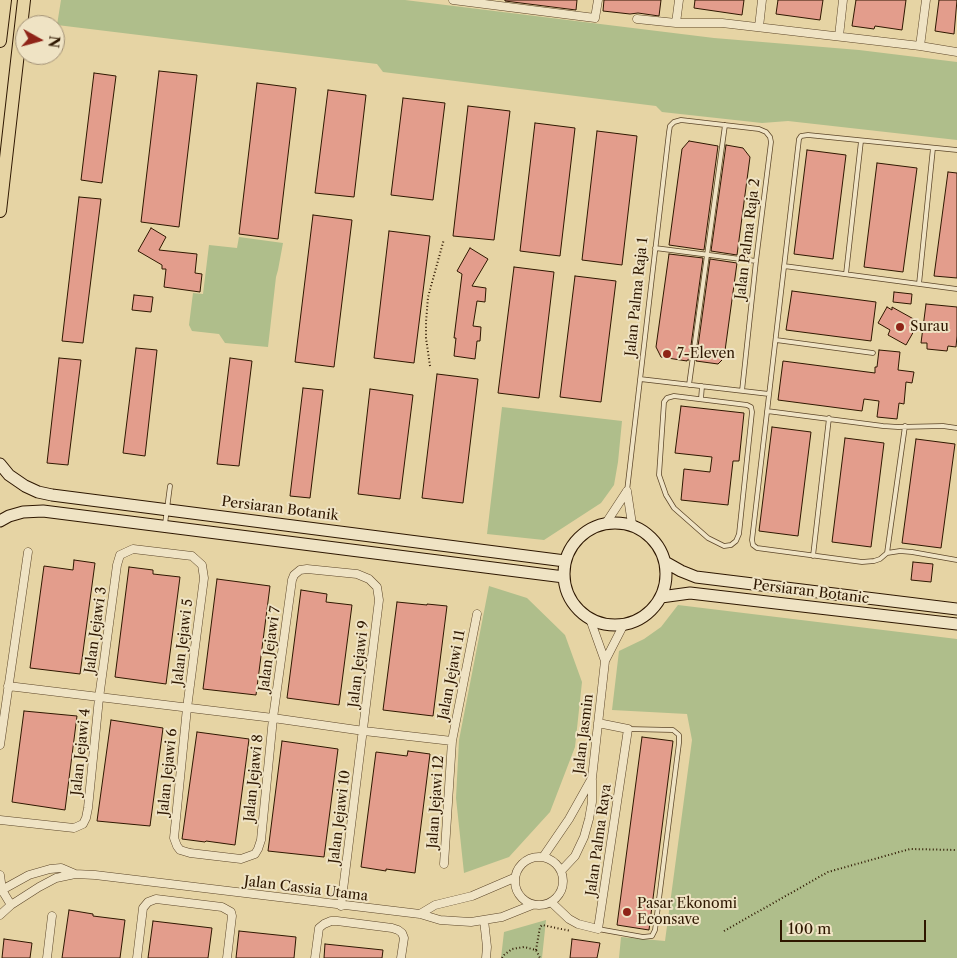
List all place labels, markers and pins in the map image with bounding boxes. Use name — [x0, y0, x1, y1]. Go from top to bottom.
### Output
place label: Surau — [910, 319, 949, 335]
marker: Surau — [894, 321, 906, 333]
place label: 7-Eleven — [677, 346, 735, 362]
marker: 7-Eleven — [661, 348, 673, 360]
place label: Pasar Ekonomi Econsave — [637, 896, 737, 929]
marker: Pasar Ekonomi Econsave — [621, 906, 633, 918]

